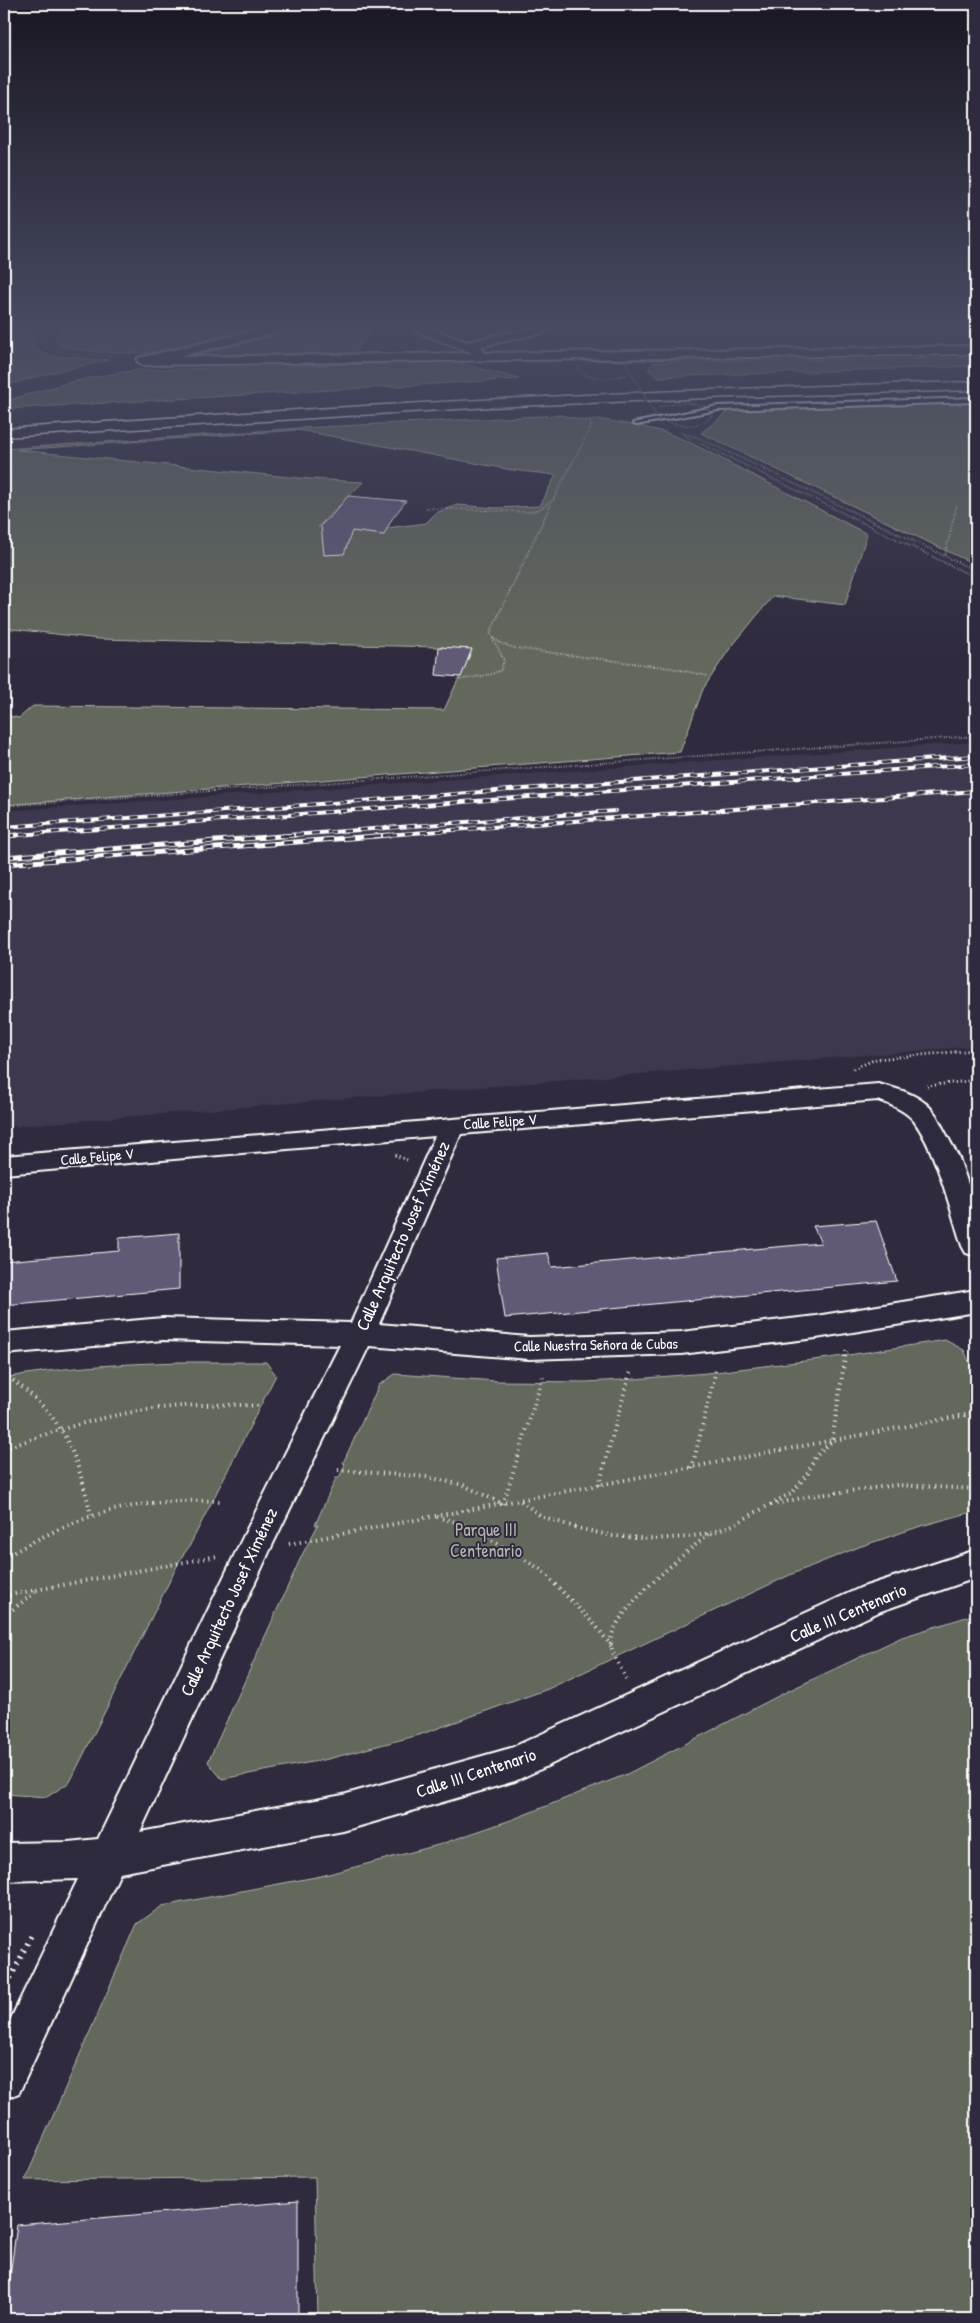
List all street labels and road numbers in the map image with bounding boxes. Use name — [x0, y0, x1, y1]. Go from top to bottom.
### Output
street label: Calle Felipe V — [463, 1108, 538, 1135]
street label: Calle Arquitecto Josef Ximénez — [349, 1137, 456, 1335]
street label: Calle Felipe V — [60, 1143, 135, 1170]
street label: Calle Nuestra Señora de Cubas — [514, 1333, 678, 1356]
street label: Calle Arquitecto Josef Ximénez — [174, 1503, 283, 1700]
street label: Calle III Centenario — [786, 1577, 910, 1648]
street label: Calle III Centenario — [413, 1741, 539, 1804]

